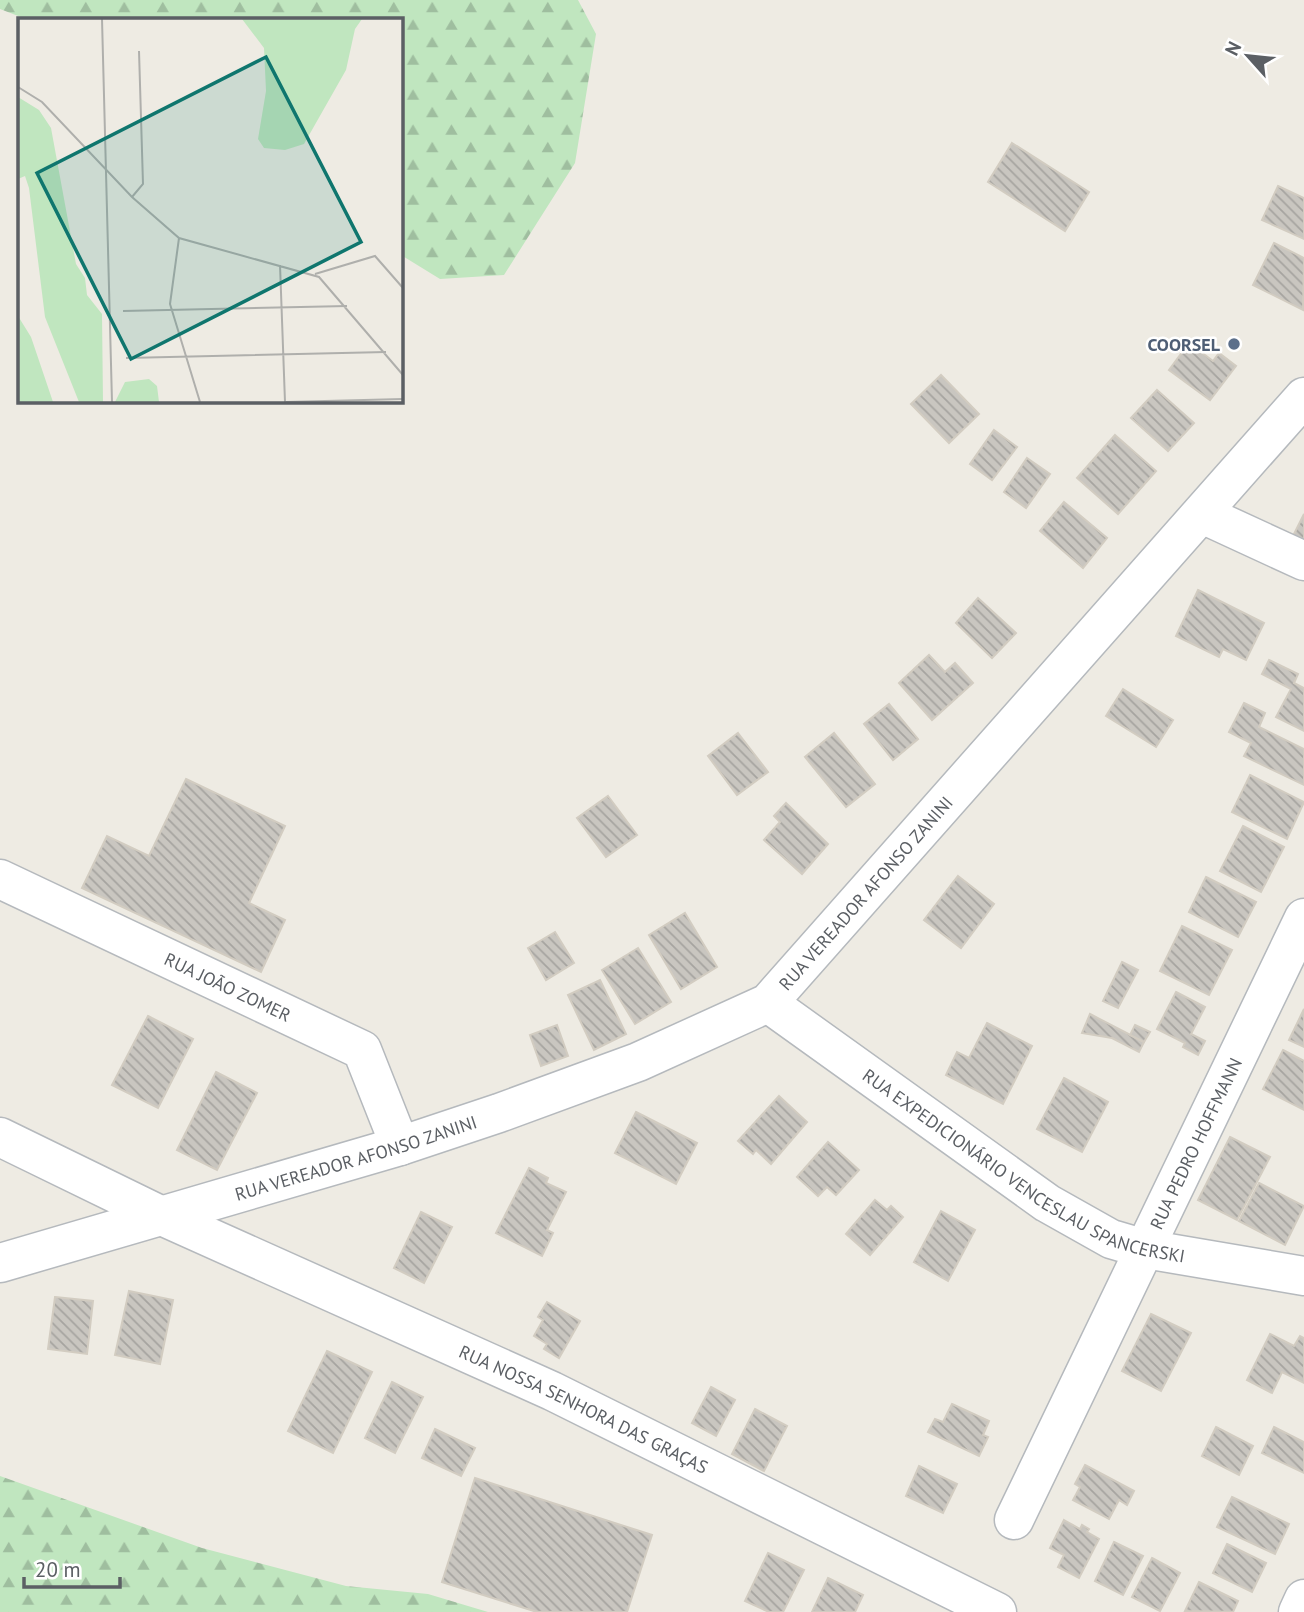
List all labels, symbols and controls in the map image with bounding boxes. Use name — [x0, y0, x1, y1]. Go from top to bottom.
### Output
inset map — [18, 18, 402, 402]
north arrow — [1213, 21, 1283, 91]
text: N — [1219, 37, 1246, 59]
place label: COORSEL — [1147, 333, 1221, 356]
marker: COORSEL — [1226, 336, 1242, 352]
street label: RUA VEREADOR AFONSO ZANINI — [773, 791, 957, 995]
street label: RUA JOÃO ZOMER — [161, 947, 295, 1026]
street label: RUA PEDRO HOFFMANN — [1144, 1054, 1247, 1233]
street label: RUA EXPEDICIONÁRIO VENCESLAU SPANCERSKI — [858, 1063, 1187, 1267]
street label: RUA VEREADOR AFONSO ZANINI — [232, 1110, 480, 1205]
street label: RUA NOSSA SENHORA DAS GRAÇAS — [456, 1339, 712, 1478]
scale bar — [24, 1546, 121, 1590]
text: 20 m — [35, 1556, 81, 1583]

